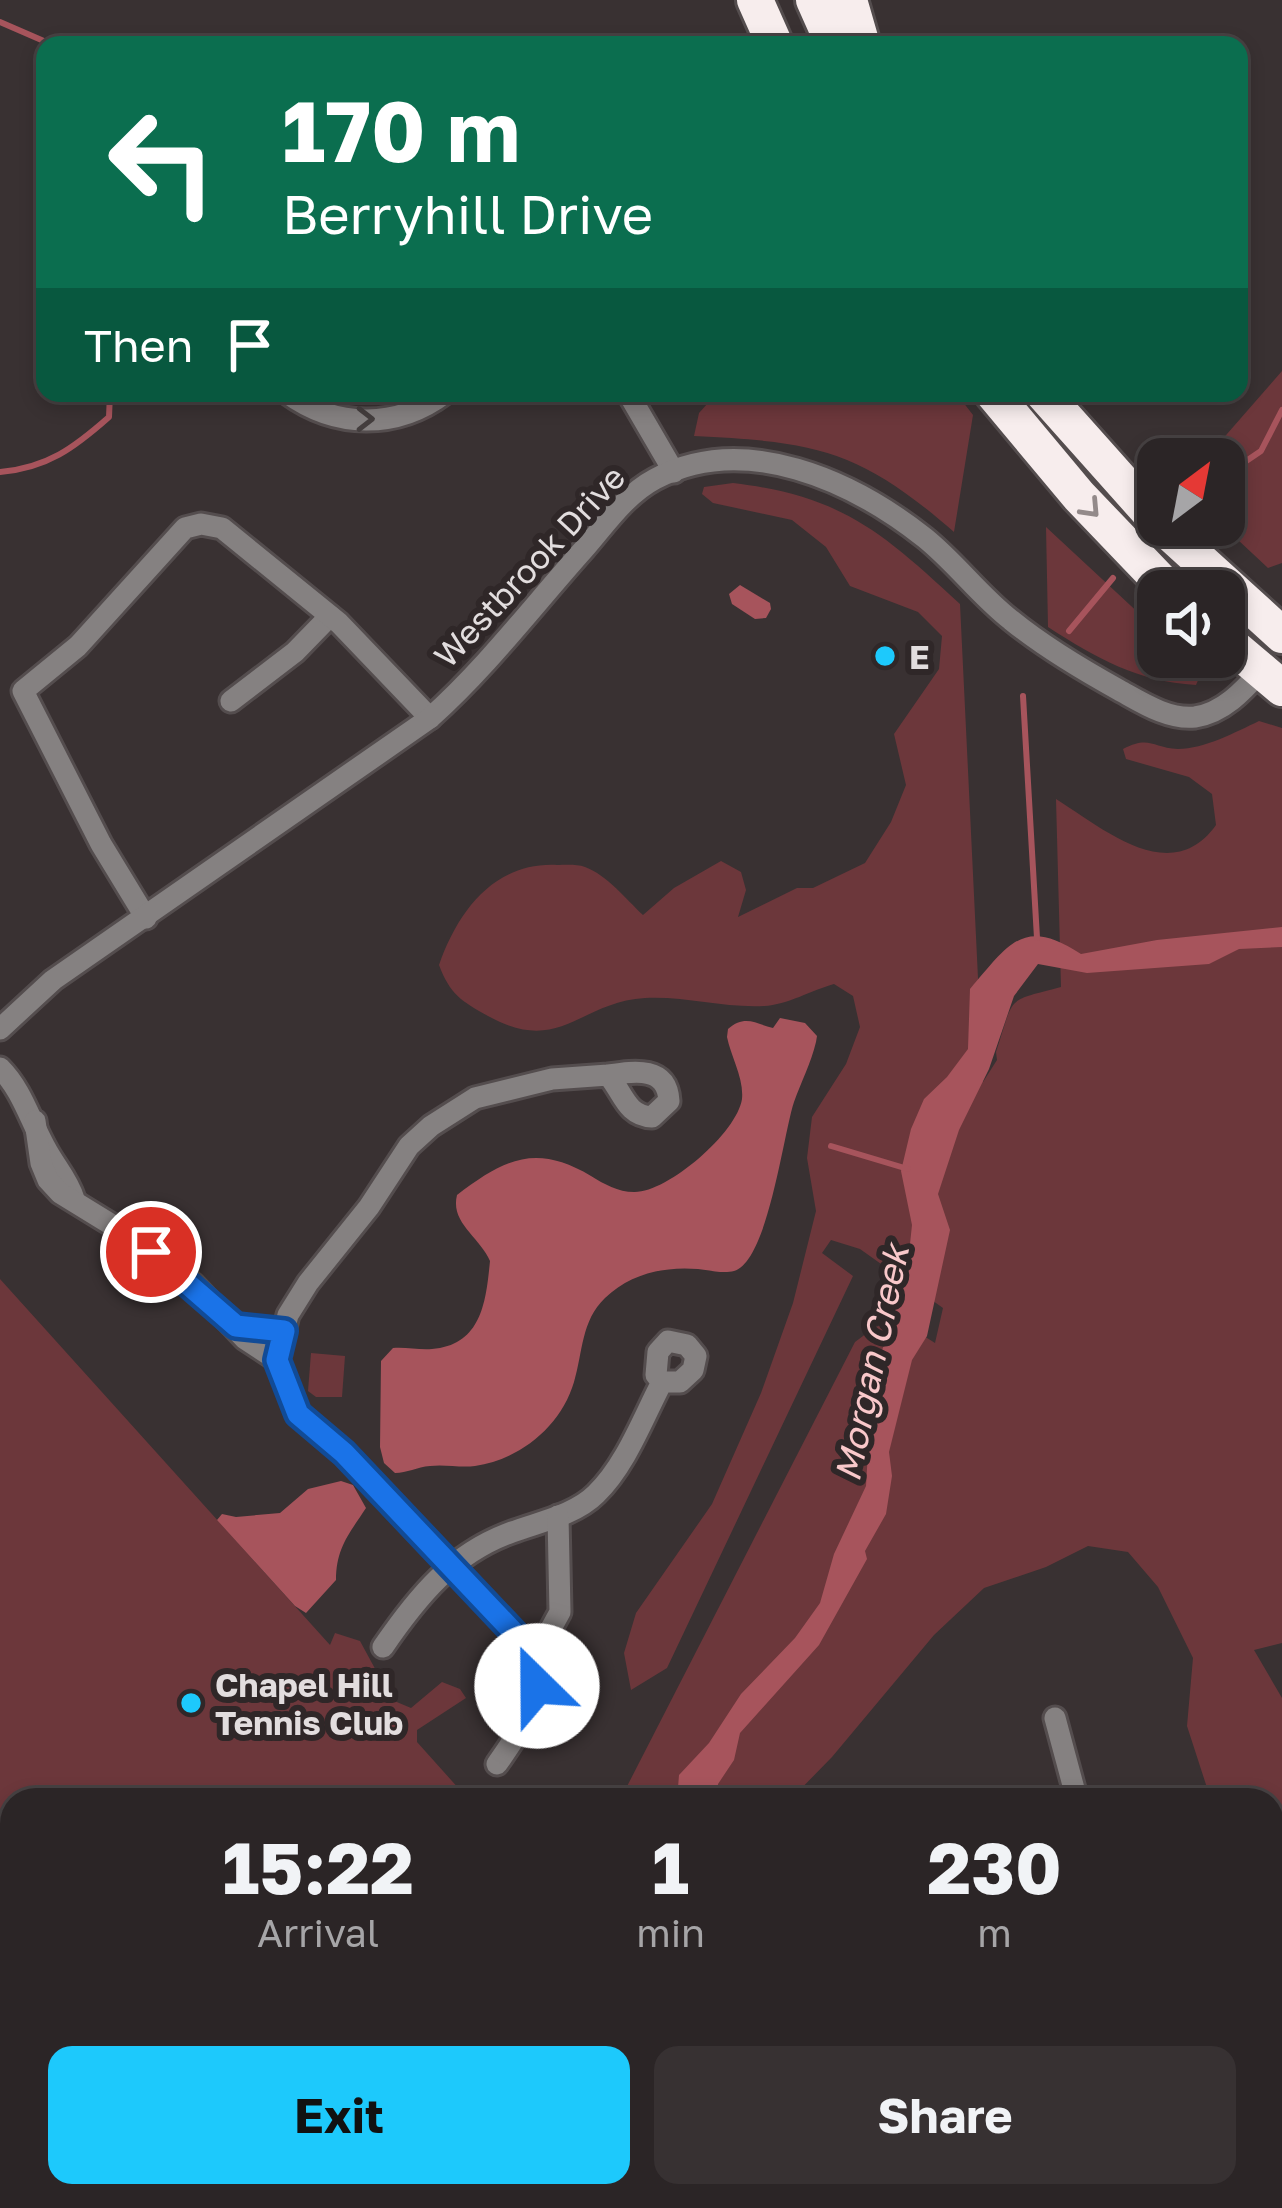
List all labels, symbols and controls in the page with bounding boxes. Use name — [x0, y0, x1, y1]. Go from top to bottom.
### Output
text: 170 m — [282, 80, 520, 180]
icon: left — [84, 84, 240, 240]
text: Berryhill Drive — [282, 181, 653, 246]
icon: arrive — [217, 312, 283, 378]
text: Then — [84, 318, 193, 372]
one-way arrow — [357, 406, 375, 432]
north arrow — [1137, 438, 1245, 546]
map controls — [1137, 438, 1245, 678]
street label: Westbrook Drive — [426, 457, 632, 675]
one-way arrow — [1077, 495, 1098, 516]
button: sound — [1137, 570, 1245, 678]
place label: E — [909, 637, 930, 676]
marker: E — [872, 643, 898, 669]
pin — [100, 1201, 202, 1303]
icon: arrive — [118, 1219, 184, 1285]
water label: Morgan Creek — [825, 1238, 918, 1485]
position arrow — [474, 1623, 600, 1749]
place label: Chapel Hill Tennis Club — [215, 1665, 403, 1742]
marker: Chapel Hill Tennis Club — [178, 1690, 204, 1716]
text: 15:22 — [222, 1823, 414, 1910]
text: 1 — [652, 1823, 689, 1910]
text: 230 — [927, 1823, 1062, 1910]
text: Arrival — [257, 1909, 379, 1956]
text: min — [636, 1909, 705, 1956]
text: m — [977, 1909, 1012, 1956]
button: Exit — [48, 2046, 630, 2184]
button: Share — [654, 2046, 1236, 2184]

